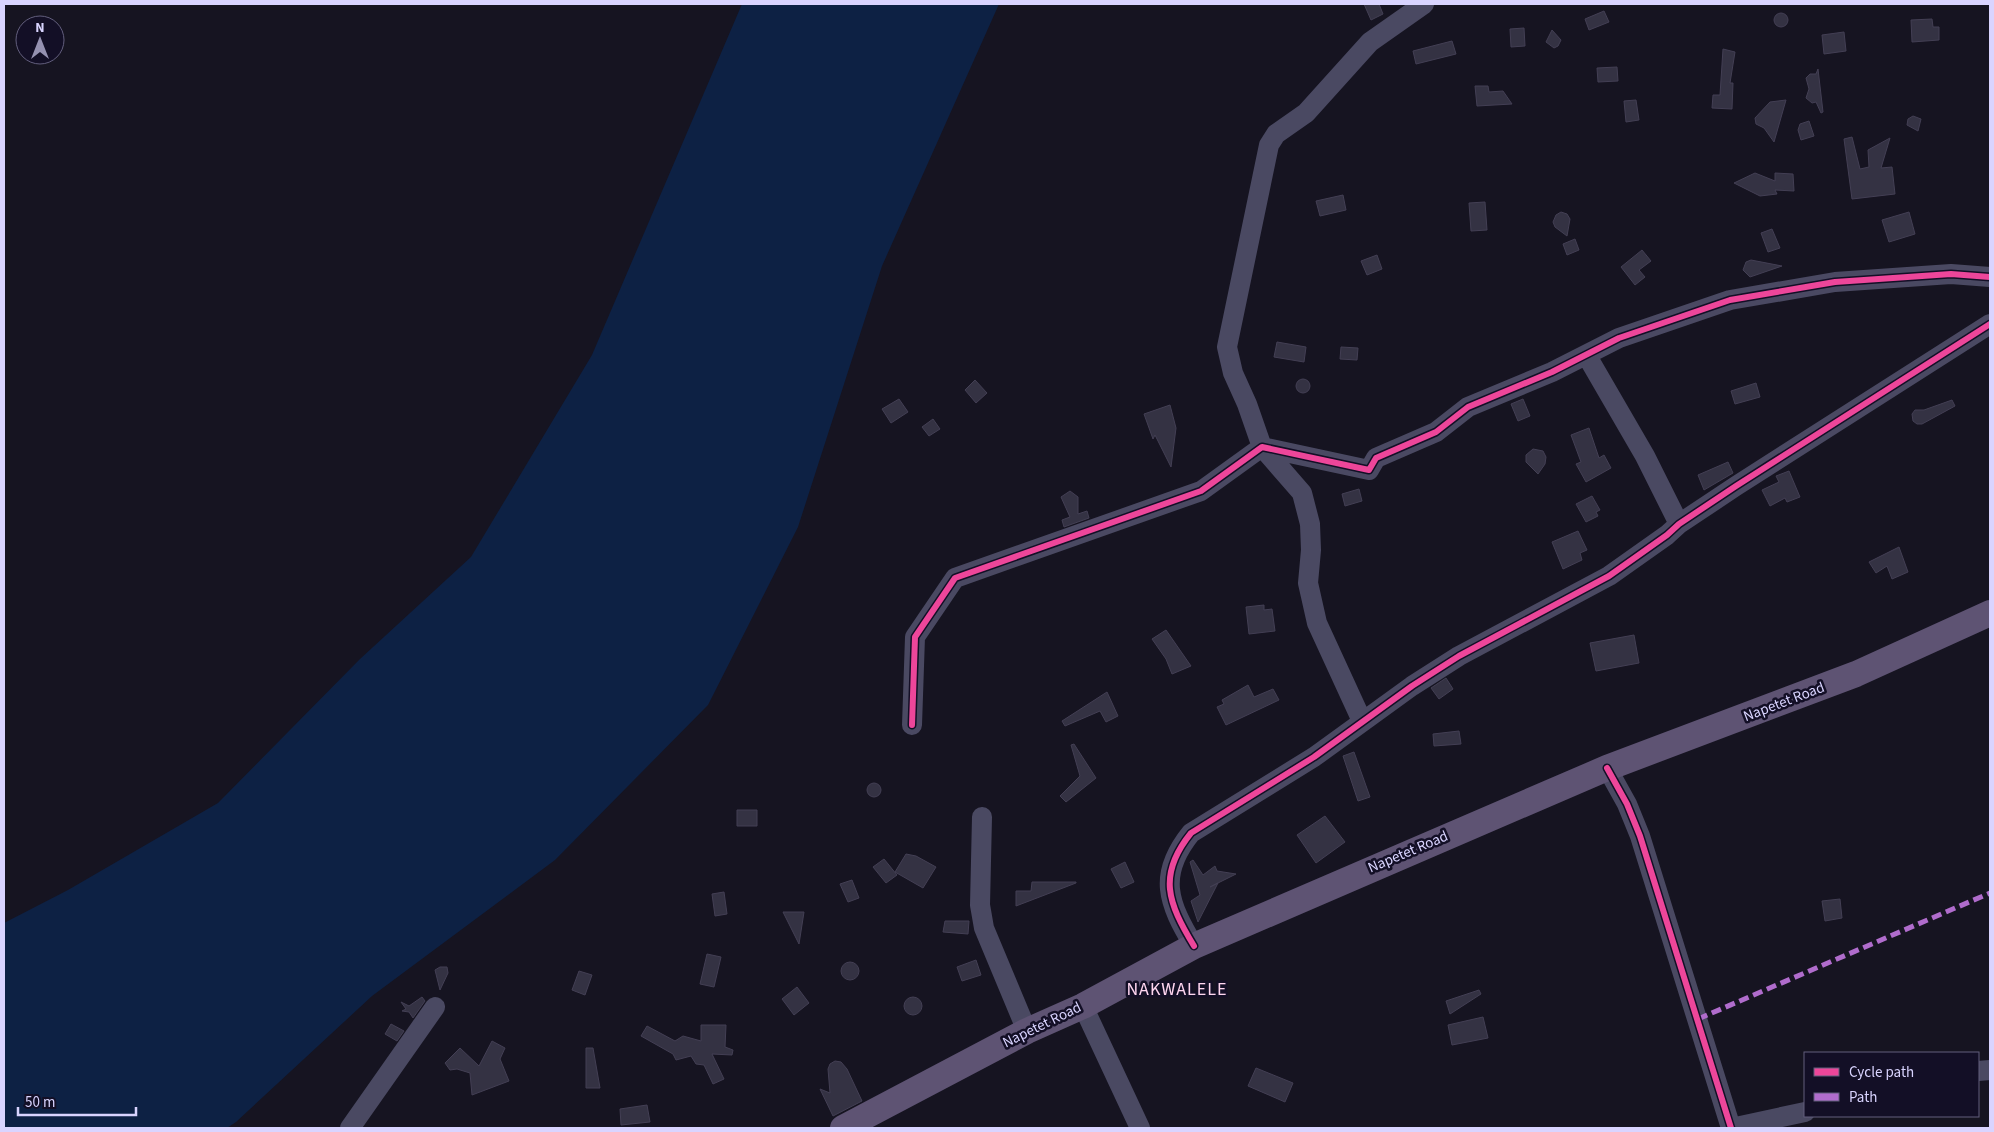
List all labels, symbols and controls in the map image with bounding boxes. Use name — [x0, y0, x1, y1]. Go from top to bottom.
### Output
north arrow — [15, 15, 65, 65]
text: N — [35, 18, 45, 38]
street label: Napetet Road — [1740, 677, 1828, 727]
street label: Napetet Road — [1365, 826, 1451, 878]
district label: NAKWALELE — [1126, 977, 1228, 1002]
street label: Napetet Road — [999, 997, 1085, 1053]
legend — [1804, 1052, 1979, 1117]
text: Cycle path — [1849, 1062, 1914, 1083]
scale bar — [18, 1084, 135, 1116]
text: Path — [1849, 1087, 1877, 1108]
text: 50 m — [25, 1092, 55, 1113]

